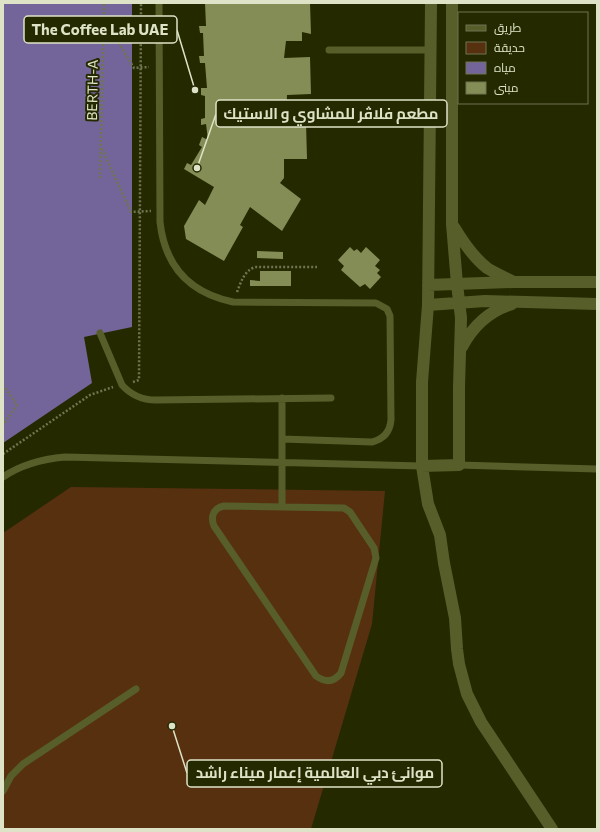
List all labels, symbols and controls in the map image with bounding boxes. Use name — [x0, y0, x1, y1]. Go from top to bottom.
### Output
legend — [458, 12, 588, 104]
callout: The Coffee Lab UAE — [24, 16, 177, 43]
text: The Coffee Lab UAE — [31, 20, 169, 38]
text: طريق — [494, 20, 522, 35]
text: حديقة — [494, 40, 525, 55]
street label: BERTH-A — [83, 59, 101, 121]
text: مياه — [494, 60, 516, 75]
text: مبنى — [494, 80, 519, 95]
callout: مطعم فلاڤر للمشاوي و الاستيك — [216, 100, 447, 127]
text: مطعم فلاڤر للمشاوي و الاستيك — [224, 104, 439, 126]
callout: موانئ دبي العالمية إعمار ميناء راشد — [187, 760, 442, 787]
text: موانئ دبي العالمية إعمار ميناء راشد — [196, 763, 434, 785]

